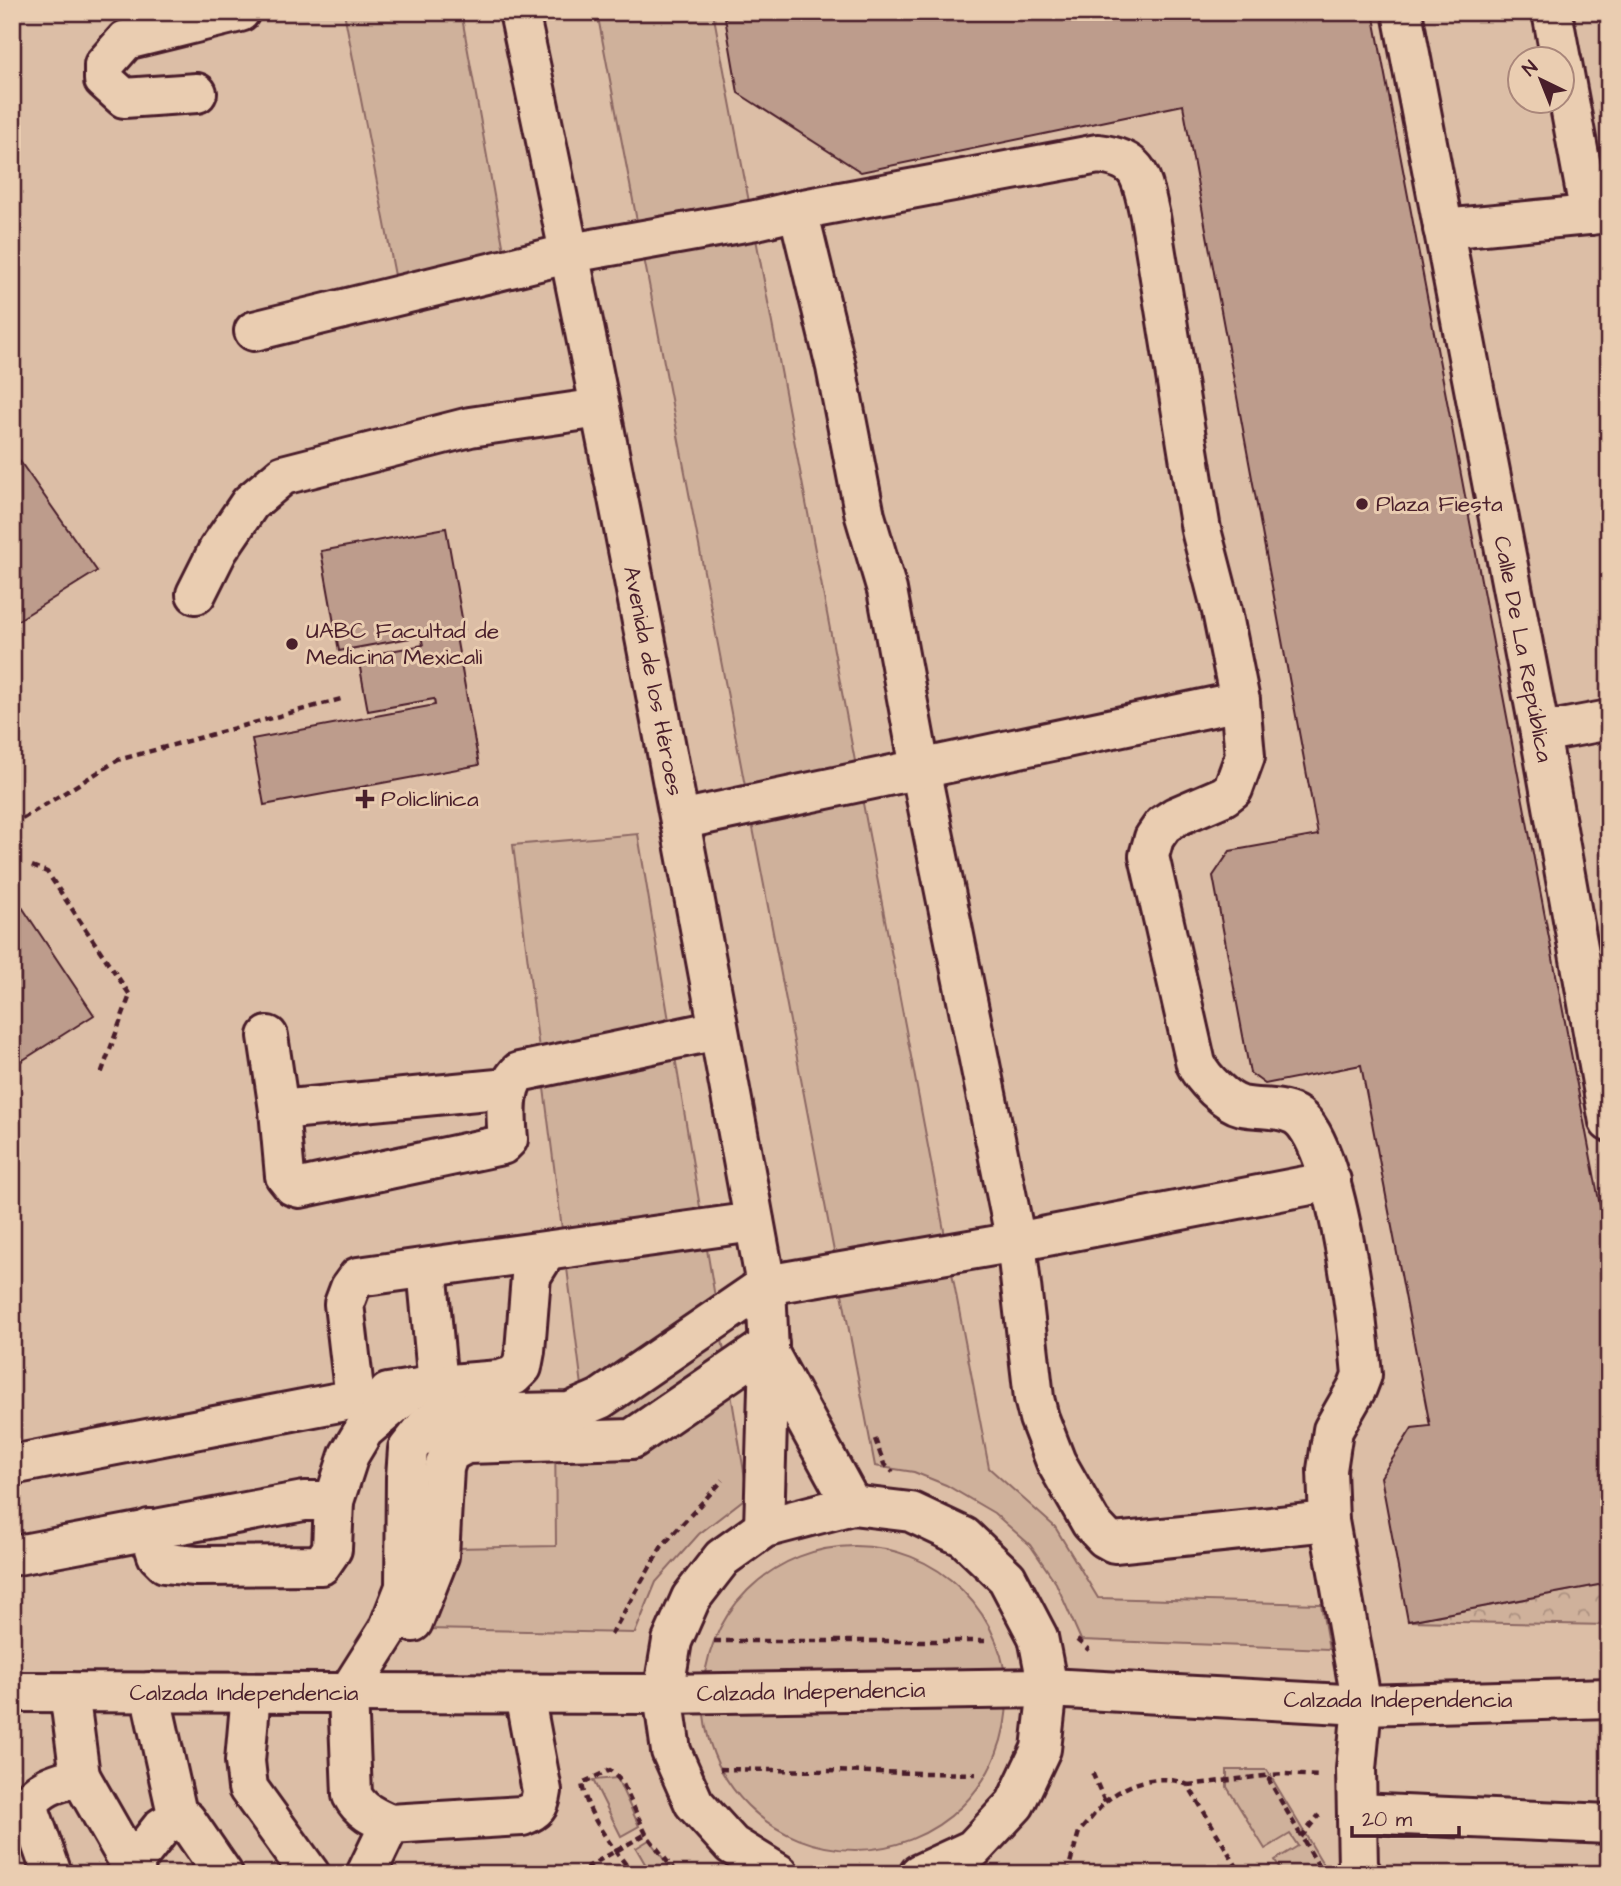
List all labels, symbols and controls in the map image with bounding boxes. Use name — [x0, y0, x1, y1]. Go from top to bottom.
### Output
north arrow — [1506, 46, 1576, 116]
text: N — [1517, 55, 1544, 83]
place label: Plaza Fiesta — [1376, 488, 1503, 520]
marker: Plaza Fiesta — [1354, 496, 1370, 512]
street label: Calle De La República — [1485, 533, 1561, 765]
street label: Avenida de los Héroes — [615, 563, 691, 799]
place label: UABC Facultad de Medicina Mexicali — [306, 615, 499, 673]
marker: UABC Facultad de Medicina Mexicali — [284, 636, 300, 652]
place label: Policlínica — [381, 783, 479, 815]
marker: Policlínica — [355, 789, 375, 809]
street label: Calzada Independencia — [696, 1674, 926, 1710]
street label: Calzada Independencia — [130, 1677, 359, 1709]
street label: Calzada Independencia — [1284, 1684, 1513, 1716]
scale bar — [1352, 1795, 1458, 1839]
text: 20 m — [1362, 1805, 1413, 1834]

